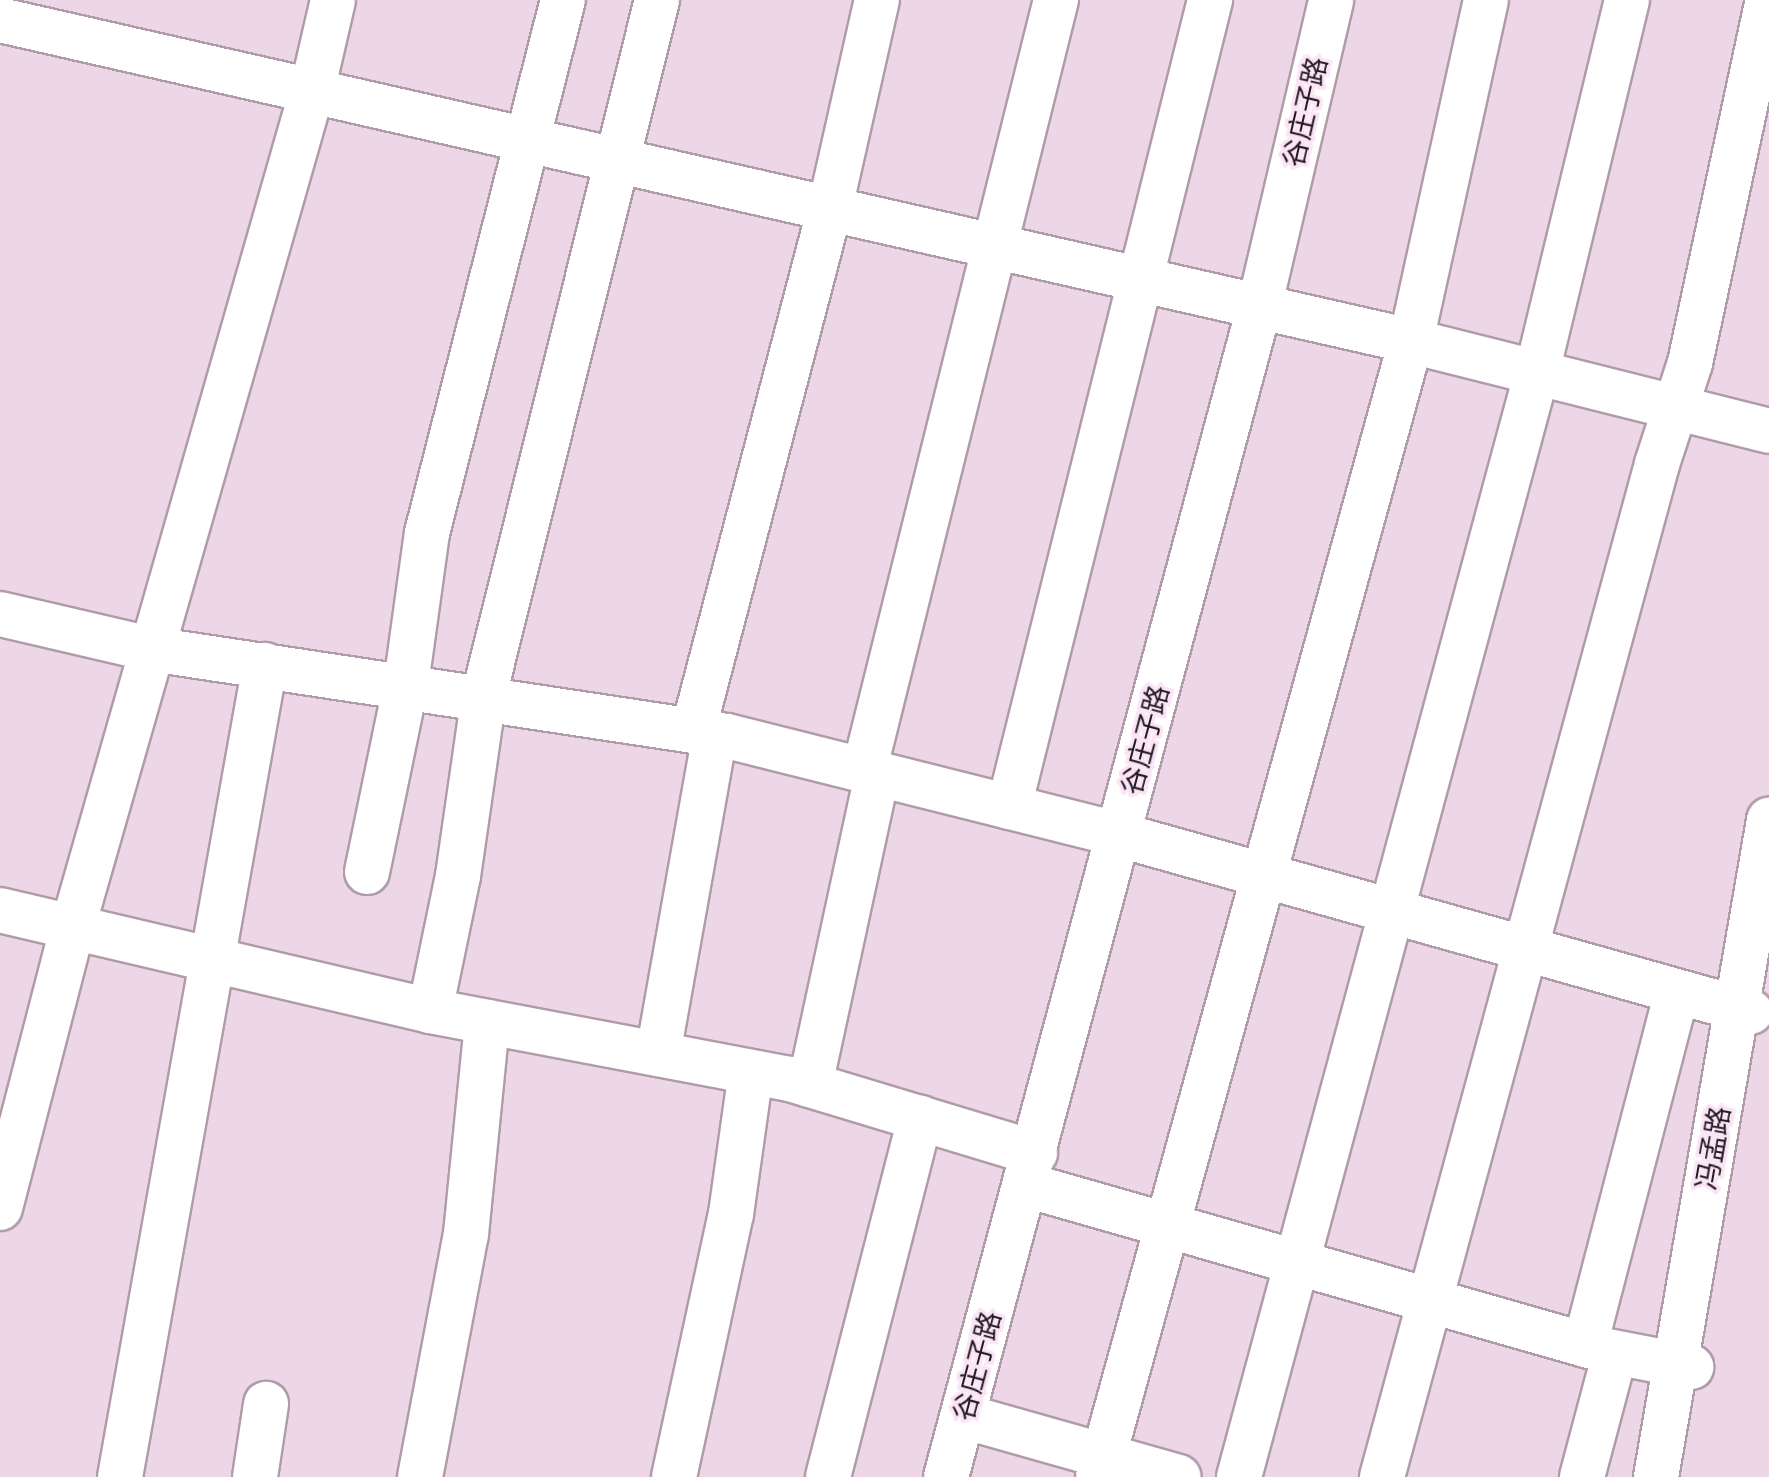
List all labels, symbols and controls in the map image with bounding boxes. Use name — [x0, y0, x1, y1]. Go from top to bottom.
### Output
street label: 谷庄子路 — [1276, 54, 1334, 170]
street label: 谷庄子路 — [1114, 682, 1176, 798]
street label: 冯孟路 — [1689, 1104, 1737, 1192]
street label: 谷庄子路 — [946, 1308, 1008, 1424]

